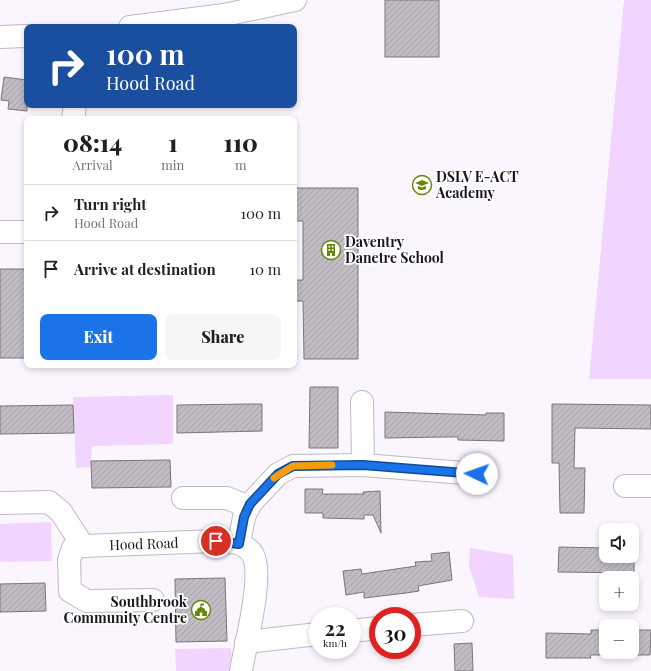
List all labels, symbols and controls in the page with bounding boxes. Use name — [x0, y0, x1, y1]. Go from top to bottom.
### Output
text: 100 m — [106, 35, 185, 72]
icon: right — [40, 40, 92, 92]
text: Hood Road — [106, 71, 195, 95]
text: 08:14 — [63, 126, 122, 158]
text: 1 — [168, 126, 177, 158]
text: 110 — [223, 126, 258, 158]
text: Arrival — [73, 156, 113, 173]
text: min — [161, 156, 184, 173]
text: m — [235, 156, 246, 173]
place label: DSLV E-ACT Academy — [435, 167, 519, 202]
school or university icon: DSLV E-ACT Academy — [411, 174, 433, 196]
text: Turn right — [74, 194, 147, 214]
icon: right — [40, 202, 62, 224]
text: 100 m — [240, 203, 281, 223]
text: Hood Road — [74, 214, 138, 231]
place label: Daventry Danetre School — [345, 232, 445, 267]
building icon: Daventry Danetre School — [320, 239, 342, 261]
icon: arrive — [40, 258, 62, 280]
text: Arrive at destination — [74, 259, 216, 279]
text: 10 m — [249, 259, 281, 279]
button: Exit — [40, 314, 157, 360]
button: Share — [165, 314, 281, 360]
position arrow — [456, 453, 498, 495]
map controls — [599, 523, 639, 659]
button: sound — [599, 523, 639, 563]
pin — [199, 524, 233, 558]
icon: arrive — [205, 530, 227, 552]
street label: Hood Road — [109, 533, 179, 554]
button: + — [599, 571, 639, 611]
place label: Southbrook Community Centre — [64, 592, 188, 627]
public building icon: Southbrook Community Centre — [190, 599, 212, 621]
speed limit sign: 30 — [369, 607, 421, 659]
text: 22 — [325, 614, 345, 641]
button: − — [599, 619, 639, 659]
text: km/h — [323, 636, 347, 650]

